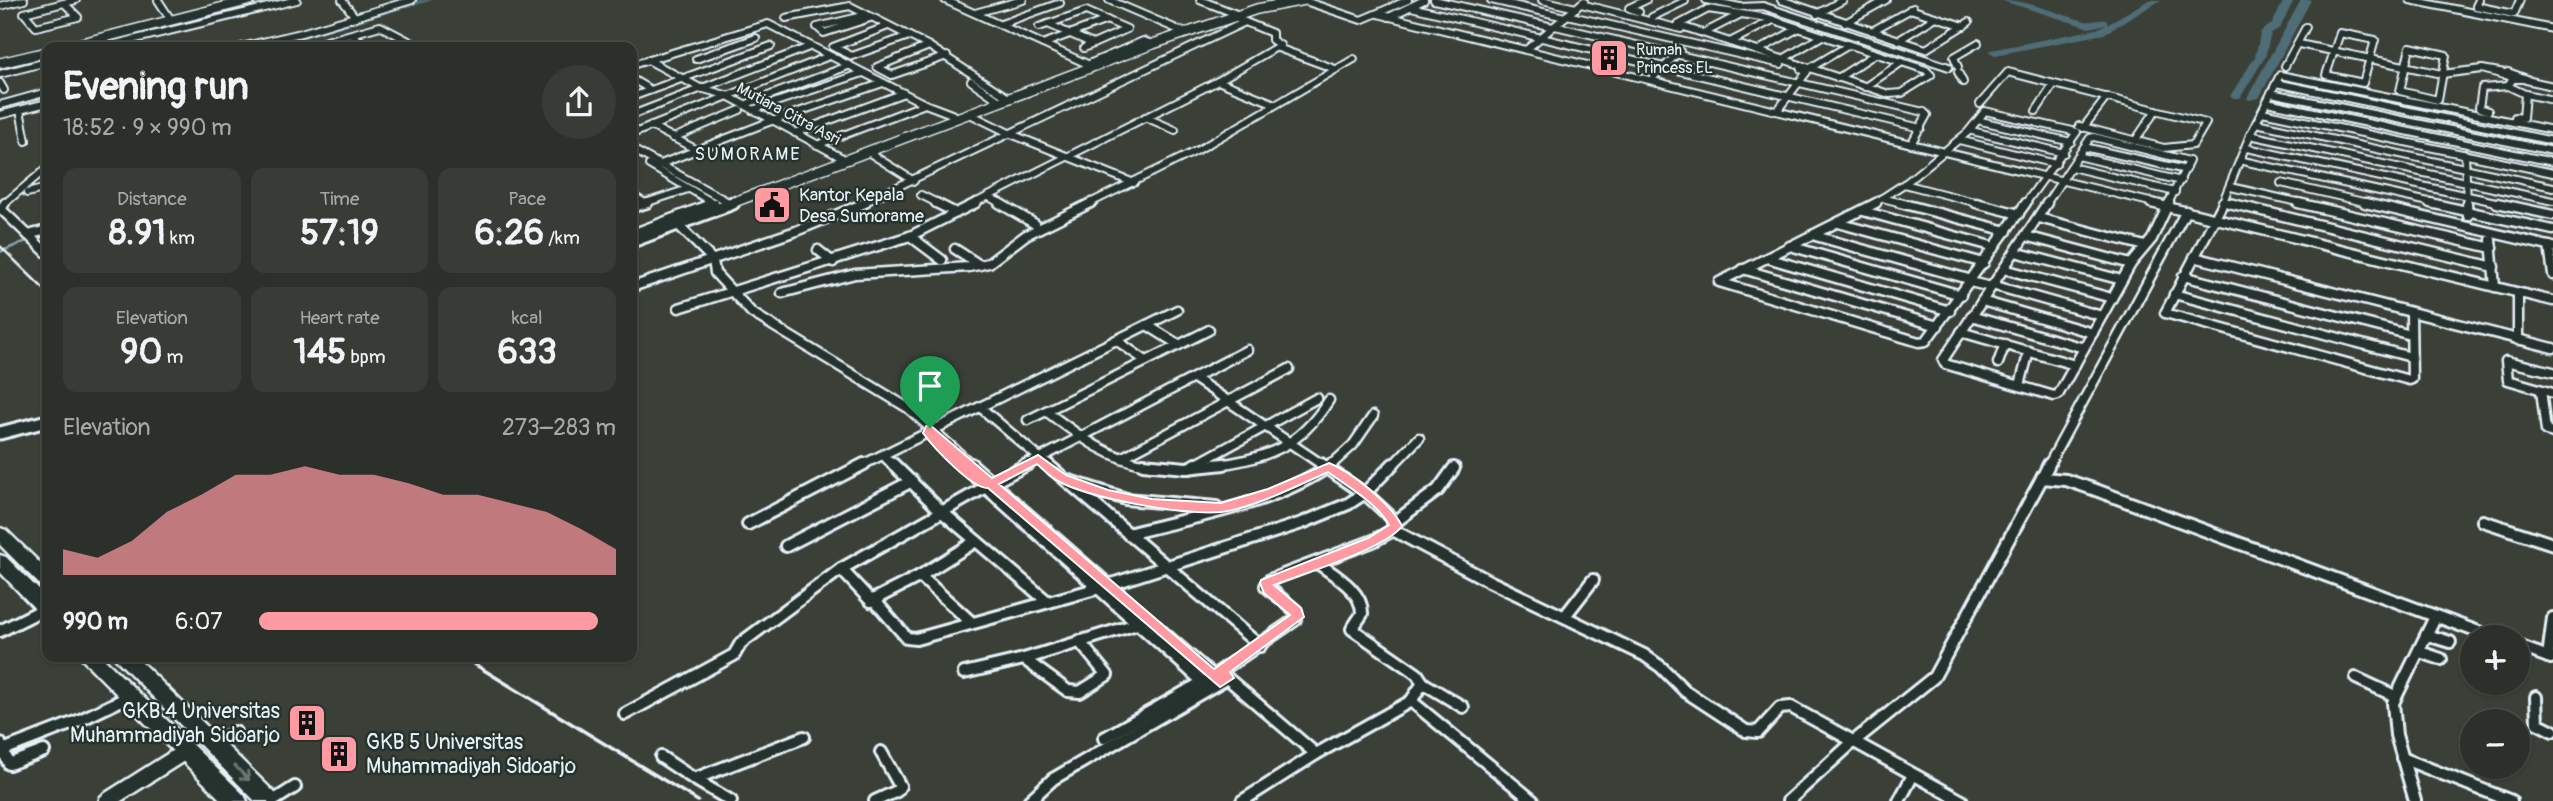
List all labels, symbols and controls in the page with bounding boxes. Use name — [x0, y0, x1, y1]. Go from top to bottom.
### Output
building icon: Rumah Princess EL — [1588, 37, 1630, 79]
place label: Rumah Princess EL — [1636, 40, 1713, 78]
text: Evening run — [63, 63, 249, 111]
button: share — [542, 65, 616, 139]
street label: Mutiara Citra Asri — [733, 78, 844, 150]
text: 18:52 · 9 × 990 m — [63, 113, 232, 142]
district label: SUMORAME — [694, 143, 802, 166]
public building icon: Kantor Kepala Desa Sumorame — [751, 184, 793, 226]
place label: Kantor Kepala Desa Sumorame — [799, 184, 924, 228]
text: Distance — [117, 187, 187, 211]
text: Time — [320, 187, 359, 211]
text: Pace — [508, 187, 546, 211]
text: 8.91 — [109, 211, 166, 255]
text: 57:19 — [300, 211, 379, 255]
text: 6:26 — [474, 211, 544, 255]
text: km — [166, 226, 195, 250]
text: /km — [544, 226, 580, 250]
text: Elevation — [116, 306, 188, 330]
text: Heart rate — [299, 306, 380, 330]
text: kcal — [512, 306, 543, 330]
text: 90 — [120, 330, 162, 374]
text: 145 — [293, 330, 346, 374]
text: 633 — [497, 330, 557, 374]
text: m — [162, 345, 183, 369]
text: bpm — [346, 345, 386, 369]
pin — [900, 356, 960, 428]
icon: arrive — [911, 367, 949, 405]
text: Elevation — [63, 413, 151, 442]
text: 273–283 m — [502, 413, 616, 442]
text: 990 m — [63, 607, 128, 636]
text: 6:07 — [175, 607, 222, 636]
map controls — [2460, 625, 2530, 779]
button: + — [2460, 625, 2530, 695]
place label: GKB 4 Universitas Muhammadiyah Sidoarjo — [70, 698, 281, 749]
building icon: GKB 4 Universitas Muhammadiyah Sidoarjo — [286, 702, 328, 744]
button: − — [2460, 709, 2530, 779]
place label: GKB 5 Universitas Muhammadiyah Sidoarjo — [366, 729, 576, 780]
building icon: GKB 5 Universitas Muhammadiyah Sidoarjo — [318, 733, 360, 775]
one-way arrow — [233, 765, 250, 782]

